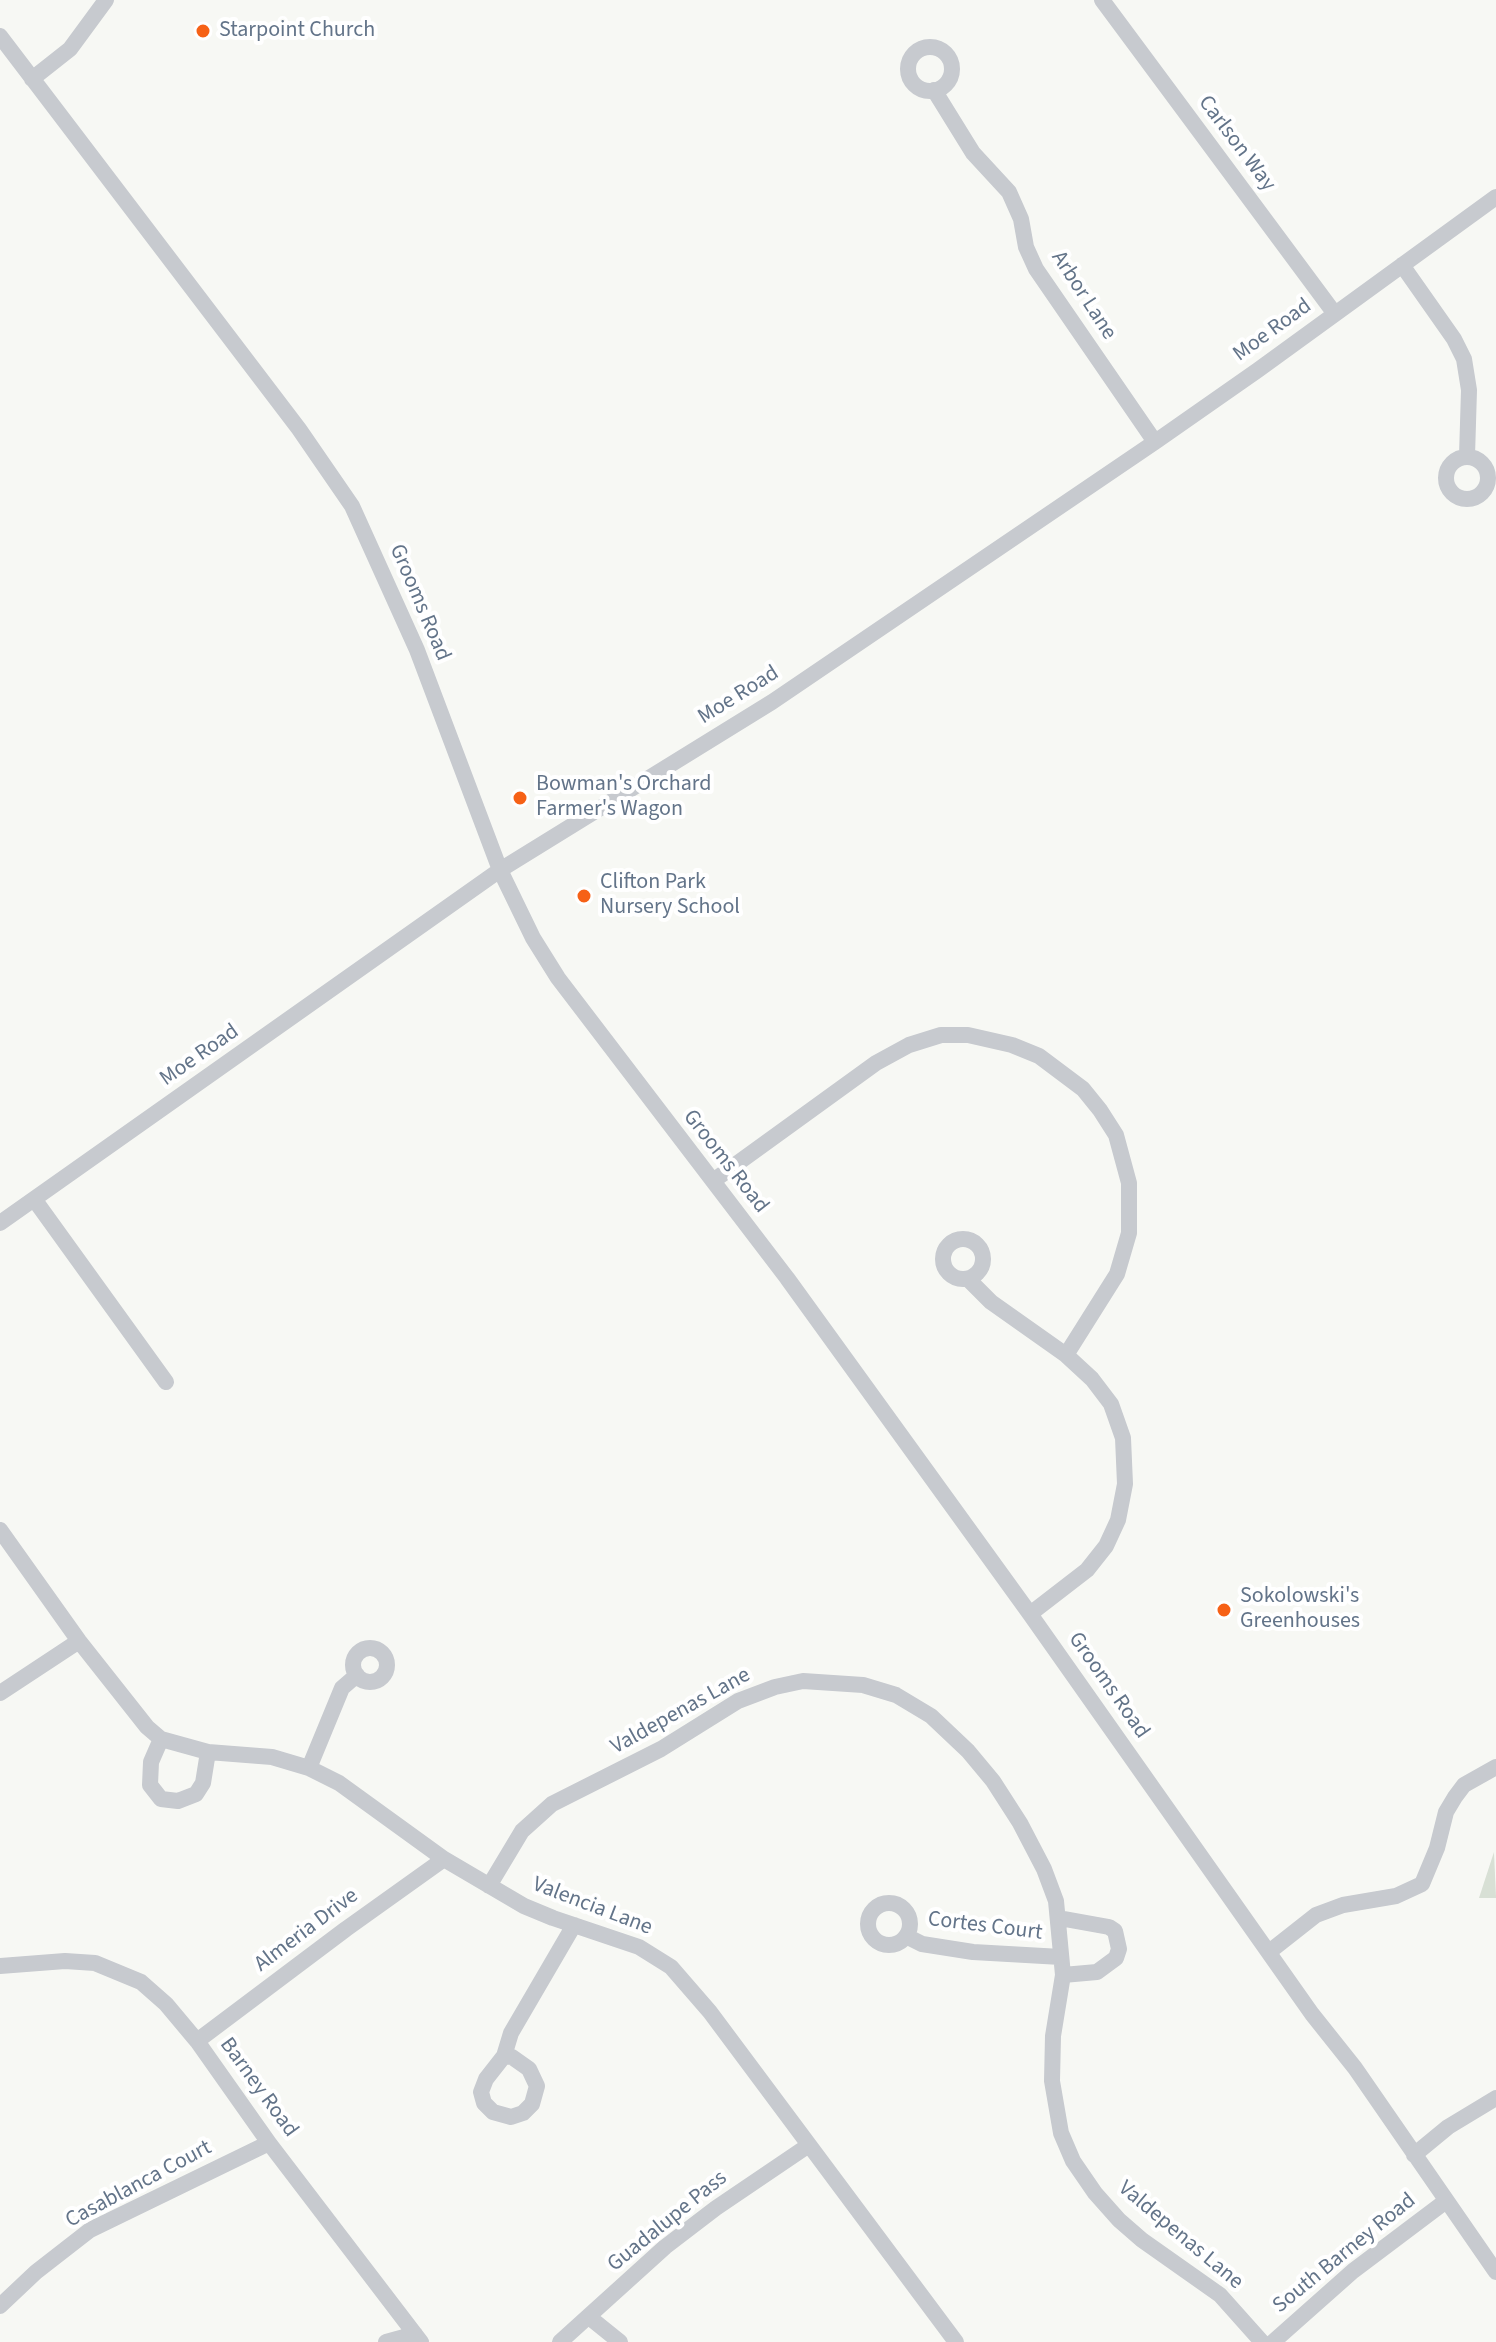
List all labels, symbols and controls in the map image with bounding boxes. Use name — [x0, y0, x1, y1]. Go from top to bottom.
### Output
place label: Starpoint Church — [219, 18, 375, 44]
marker: Starpoint Church — [194, 22, 212, 40]
street label: Carlson Way — [1192, 91, 1280, 197]
street label: Arbor Lane — [1045, 247, 1121, 345]
street label: Moe Road — [1229, 294, 1317, 368]
street label: Grooms Road — [383, 541, 455, 665]
street label: Moe Road — [694, 661, 784, 731]
place label: Bowman's Orchard Farmer's Wagon — [536, 772, 711, 824]
marker: Bowman's Orchard Farmer's Wagon — [511, 789, 529, 807]
place label: Clifton Park Nursery School — [600, 870, 740, 922]
marker: Clifton Park Nursery School — [575, 887, 593, 905]
street label: Moe Road — [155, 1019, 245, 1093]
street label: Grooms Road — [676, 1105, 774, 1219]
place label: Sokolowski's Greenhouses — [1240, 1584, 1360, 1636]
marker: Sokolowski's Greenhouses — [1215, 1601, 1233, 1619]
street label: Grooms Road — [1062, 1628, 1154, 1744]
street label: Valdepenas Lane — [607, 1663, 755, 1761]
street label: Valencia Lane — [528, 1872, 656, 1942]
street label: Almeria Drive — [250, 1883, 364, 1979]
street label: Cortes Court — [926, 1907, 1044, 1947]
street label: Barney Road — [213, 2033, 303, 2143]
street label: Casablanca Court — [61, 2135, 217, 2235]
street label: Guadalupe Pass — [603, 2166, 733, 2278]
street label: Valdepenas Lane — [1112, 2176, 1248, 2296]
street label: South Barney Road — [1268, 2188, 1422, 2320]

